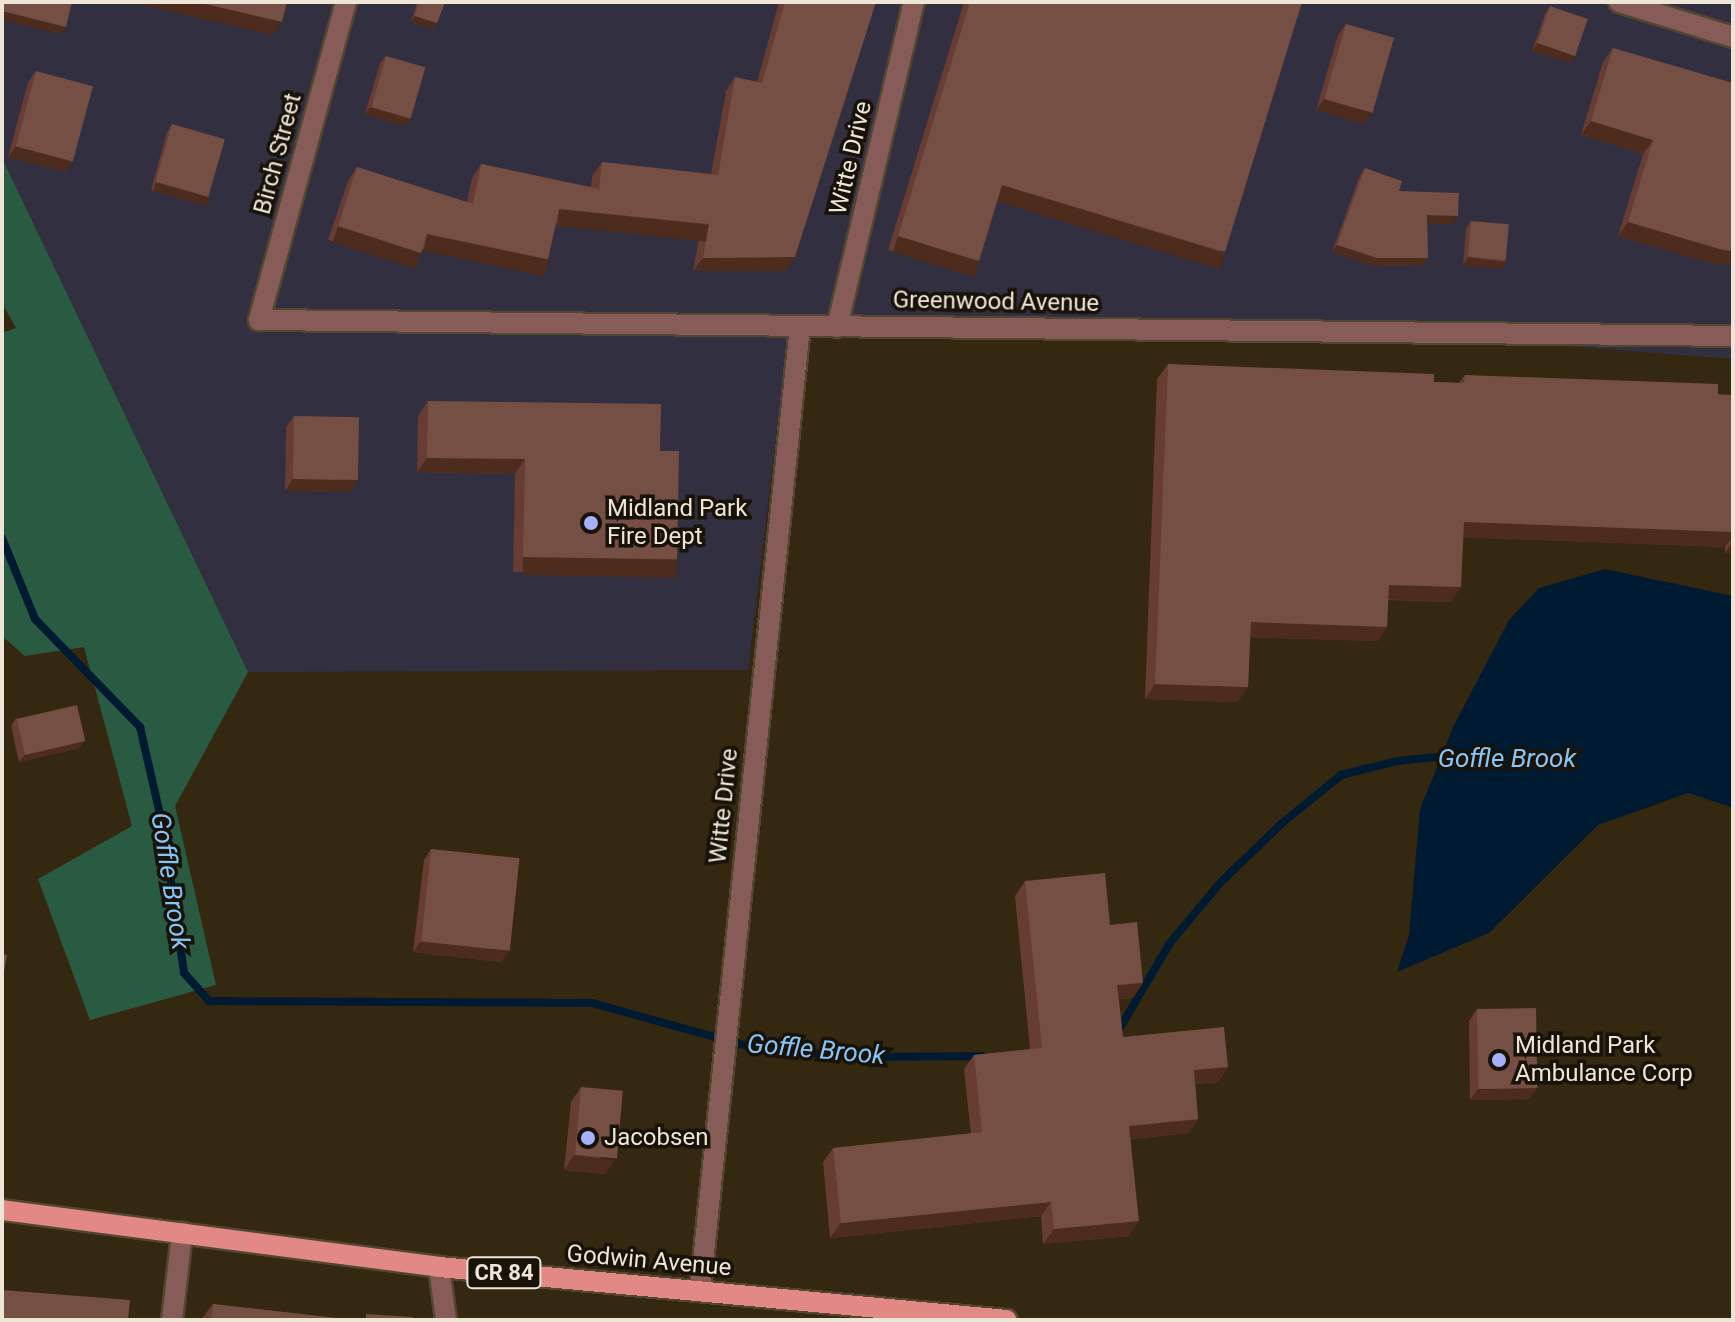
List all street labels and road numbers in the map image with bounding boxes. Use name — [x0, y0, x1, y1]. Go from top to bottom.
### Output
street label: Birch Street — [248, 91, 308, 217]
street label: Witte Drive — [824, 99, 878, 217]
street label: Greenwood Avenue — [893, 286, 1099, 318]
street label: Witte Drive — [704, 747, 744, 865]
street label: Godwin Avenue — [565, 1239, 733, 1283]
road number: CR 84 — [466, 1255, 542, 1291]

